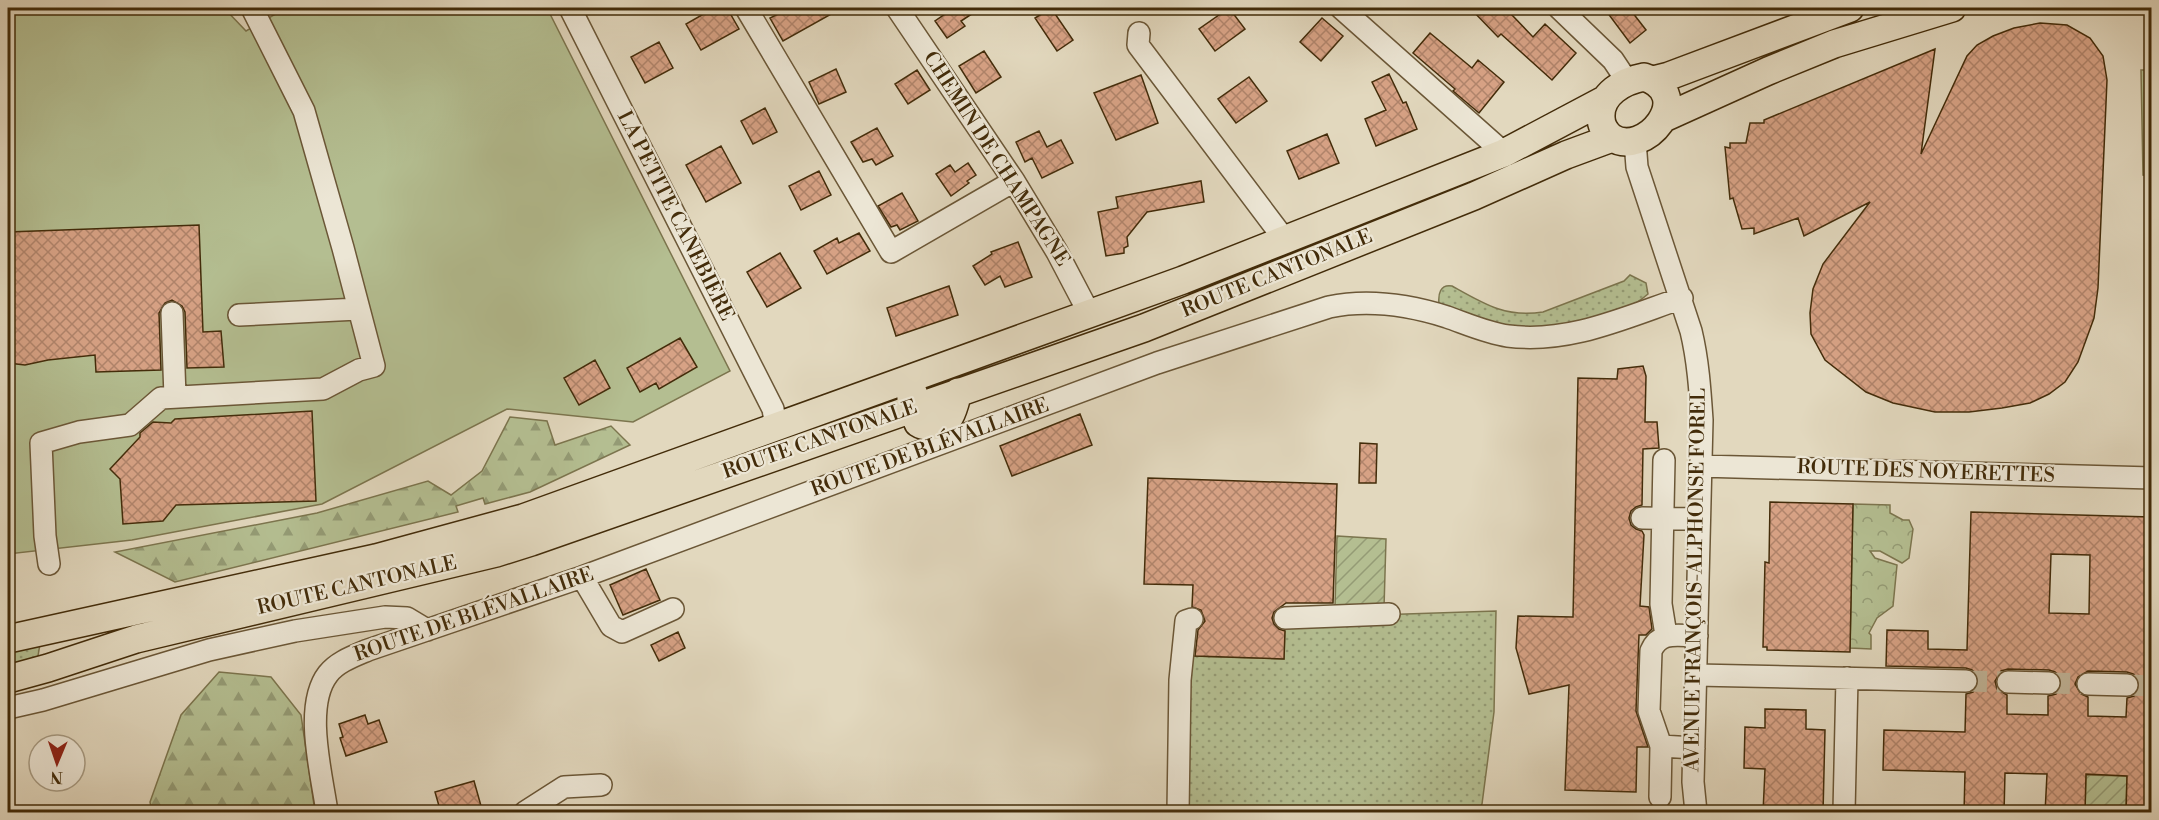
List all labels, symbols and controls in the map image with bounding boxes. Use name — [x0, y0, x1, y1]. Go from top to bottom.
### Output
street label: CHEMIN DE CHAMPAGNE — [917, 47, 1075, 271]
street label: LA PETITE CANEBIÈRE — [611, 106, 740, 325]
street label: ROUTE CANTONALE — [1178, 224, 1376, 324]
street label: AVENUE FRANÇOIS-ALPHONSE FOREL — [1680, 388, 1712, 773]
street label: ROUTE DE BLÉVALLAIRE — [807, 392, 1053, 503]
street label: ROUTE CANTONALE — [719, 395, 921, 485]
street label: ROUTE DES NOYERETTES — [1797, 455, 2055, 489]
street label: ROUTE CANTONALE — [255, 551, 459, 621]
street label: ROUTE DE BLÉVALLAIRE — [351, 561, 597, 668]
north arrow — [27, 733, 87, 793]
text: N — [49, 767, 63, 787]

